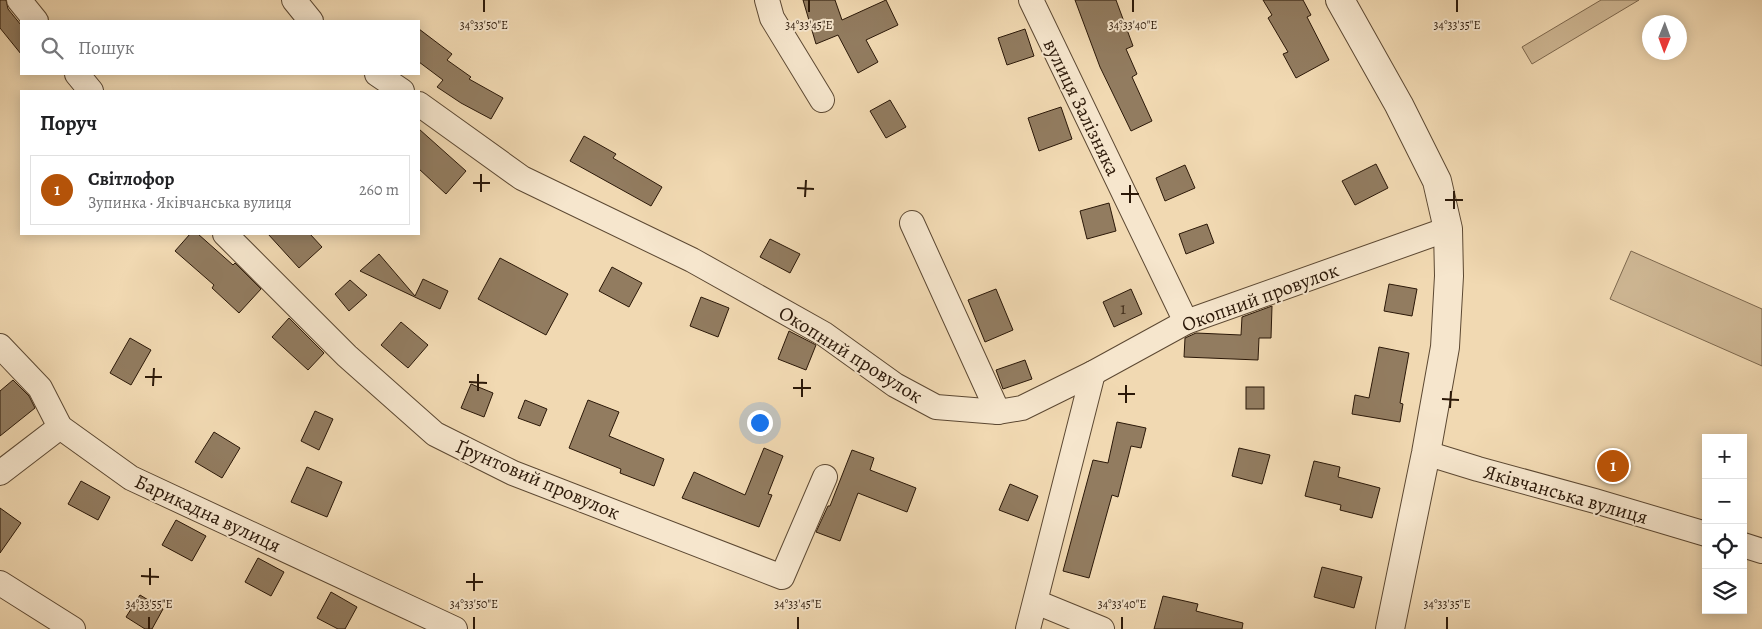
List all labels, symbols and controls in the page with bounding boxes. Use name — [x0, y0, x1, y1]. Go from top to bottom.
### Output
north arrow — [1642, 15, 1687, 60]
text: 34°33'50"E — [460, 17, 508, 33]
text: 34°33'45"E — [785, 17, 833, 33]
text: 34°33'40"E — [1109, 17, 1157, 33]
text: 34°33'35"E — [1434, 17, 1480, 33]
search box — [20, 20, 420, 75]
icon: search — [38, 34, 66, 62]
street label: вулиця Залізняка — [1037, 34, 1127, 181]
text: Пошук — [78, 35, 135, 61]
text: Поруч — [40, 109, 97, 137]
text: Світлофор — [88, 166, 174, 192]
text: 1 — [54, 179, 60, 201]
text: 260 m — [359, 179, 399, 201]
text: Зупинка · Яківчанська вулиця — [88, 192, 292, 214]
street label: Окопний провулок — [1178, 257, 1342, 338]
house number: 1 — [1120, 296, 1126, 320]
street label: Окопний провулок — [773, 299, 928, 410]
your location — [747, 410, 773, 436]
street label: Ґрунтовий провулок — [452, 433, 624, 526]
map controls — [1702, 434, 1747, 614]
button: + — [1702, 434, 1747, 479]
pin: 1 — [1597, 447, 1629, 485]
street label: Яківчанська вулиця — [1481, 458, 1651, 531]
street label: Барикадна вулиця — [130, 468, 285, 559]
button: − — [1702, 479, 1747, 524]
button: locate — [1702, 524, 1747, 569]
button: layers — [1702, 569, 1747, 614]
text: 34°33'55"E — [125, 596, 173, 612]
text: 34°33'50"E — [450, 596, 498, 612]
text: 34°33'45"E — [774, 596, 822, 612]
text: 34°33'40"E — [1098, 596, 1146, 612]
text: 34°33'35"E — [1424, 596, 1470, 612]

